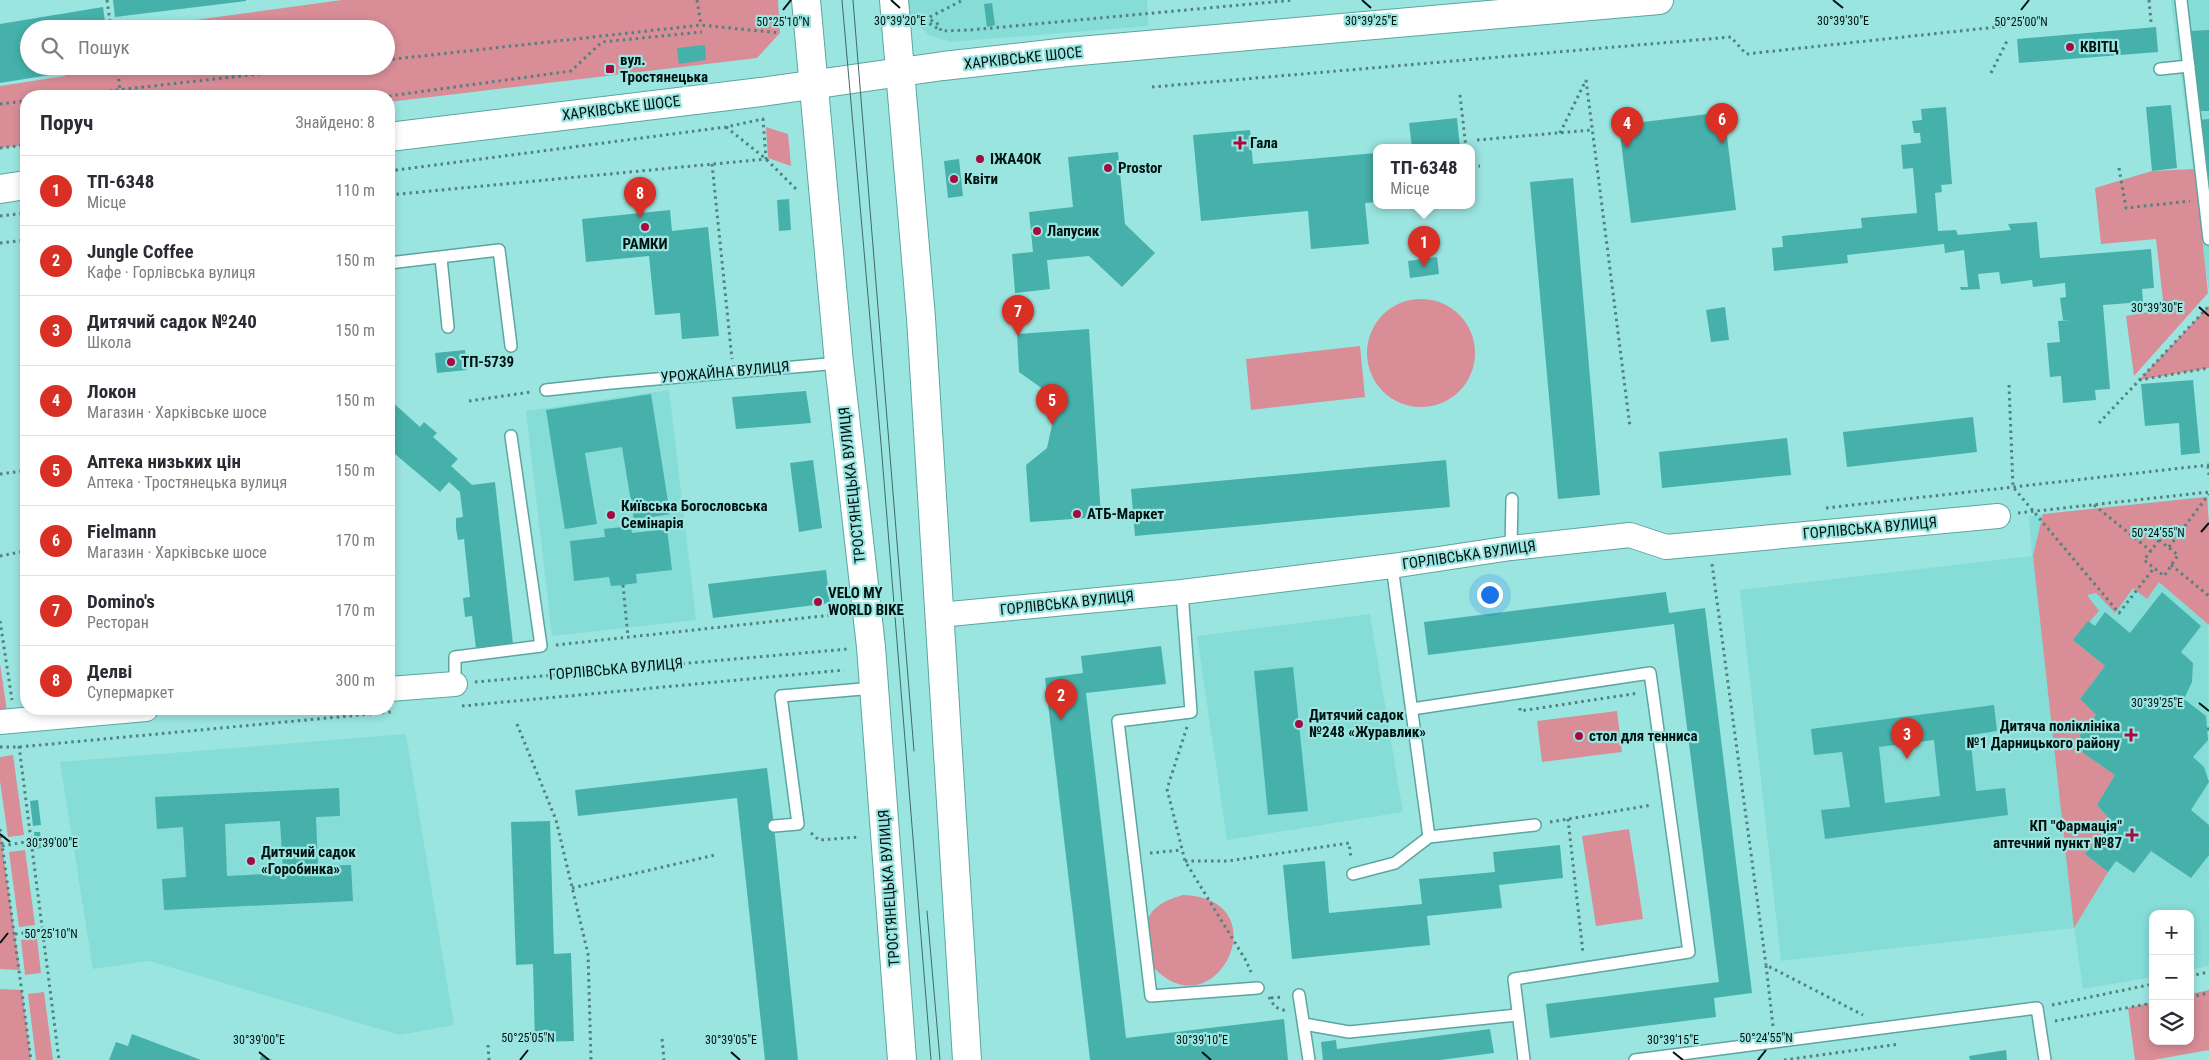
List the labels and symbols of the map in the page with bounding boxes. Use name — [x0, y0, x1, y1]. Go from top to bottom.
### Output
text: 30°39'20"E — [874, 14, 926, 28]
text: 30°39'25"E — [1345, 14, 1397, 28]
text: 30°39'30"E — [1817, 14, 1869, 28]
text: 50°25'10"N — [756, 15, 810, 29]
text: 50°25'00"N — [1994, 15, 2048, 29]
place label: КВІТЦ — [2080, 38, 2119, 56]
marker: КВІТЦ — [2064, 41, 2076, 53]
street label: ХАРКІВСЬКЕ ШОСЕ — [963, 43, 1083, 73]
place label: вул. Тростянецька — [620, 51, 708, 86]
marker: вул. Тростянецька — [604, 63, 616, 75]
street label: ХАРКІВСЬКЕ ШОСЕ — [561, 92, 681, 124]
pin: 6 — [1706, 103, 1738, 144]
pin: 4 — [1611, 107, 1643, 148]
place label: Гала — [1250, 134, 1278, 152]
marker: Гала — [1234, 137, 1246, 149]
place label: IЖА4ОК — [990, 150, 1042, 168]
marker: IЖА4ОК — [974, 153, 986, 165]
place label: Prostor — [1118, 159, 1162, 177]
marker: Prostor — [1102, 162, 1114, 174]
place label: Квіти — [964, 170, 998, 188]
marker: Квіти — [948, 173, 960, 185]
pin: 8 — [624, 177, 656, 218]
marker: РАМКИ — [639, 221, 651, 233]
place label: Лапусик — [1047, 222, 1100, 240]
marker: Лапусик — [1031, 225, 1043, 237]
pin: 1 — [1408, 226, 1440, 267]
place label: РАМКИ — [622, 235, 668, 253]
pin: 7 — [1002, 295, 1034, 336]
text: 30°39'30"E — [2131, 301, 2183, 315]
place label: ТП-5739 — [461, 353, 514, 371]
marker: ТП-5739 — [445, 356, 457, 368]
street label: УРОЖАЙНА ВУЛИЦЯ — [660, 357, 790, 387]
pin: 5 — [1036, 384, 1068, 425]
street label: ТРОСТЯНЕЦЬКА ВУЛИЦЯ — [835, 406, 869, 564]
place label: Київська Богословська Семінарія — [621, 497, 768, 532]
place label: АТБ-Маркет — [1087, 505, 1164, 523]
marker: АТБ-Маркет — [1071, 508, 1083, 520]
marker: Київська Богословська Семінарія — [605, 509, 617, 521]
street label: ГОРЛІВСЬКА ВУЛИЦЯ — [1802, 513, 1938, 543]
text: 50°24'55"N — [2131, 526, 2185, 540]
street label: ГОРЛІВСЬКА ВУЛИЦЯ — [1401, 537, 1537, 573]
your location — [1477, 582, 1503, 608]
place label: VELO MY WORLD BIKE — [828, 584, 904, 619]
street label: ГОРЛІВСЬКА ВУЛИЦЯ — [999, 587, 1135, 619]
marker: VELO MY WORLD BIKE — [812, 596, 824, 608]
street label: ГОРЛІВСЬКА ВУЛИЦЯ — [548, 654, 684, 684]
pin: 2 — [1045, 679, 1077, 720]
text: 30°39'25"E — [2131, 696, 2183, 710]
place label: Дитячий садок №248 «Журавлик» — [1309, 706, 1426, 741]
place label: Дитяча поліклініка №1 Дарницького району — [1967, 717, 2120, 752]
marker: Дитячий садок №248 «Журавлик» — [1293, 718, 1305, 730]
pin: 3 — [1891, 718, 1923, 759]
place label: стол для тенниса — [1589, 727, 1698, 745]
marker: Дитяча поліклініка №1 Дарницького району — [2124, 728, 2138, 742]
marker: стол для тенниса — [1573, 730, 1585, 742]
street label: ТРОСТЯНЕЦЬКА ВУЛИЦЯ — [875, 809, 903, 967]
place label: КП "Фармація" аптечний пункт №87 — [1993, 817, 2122, 852]
marker: КП "Фармація" аптечний пункт №87 — [2126, 829, 2138, 841]
text: 30°39'00"E — [26, 836, 78, 850]
place label: Дитячий садок «Горобинка» — [261, 843, 356, 878]
marker: Дитячий садок «Горобинка» — [245, 855, 257, 867]
text: 50°25'10"N — [24, 927, 78, 941]
text: 50°25'05"N — [501, 1031, 555, 1045]
text: 50°24'55"N — [1739, 1031, 1793, 1045]
text: 30°39'00"E — [233, 1033, 285, 1047]
text: 30°39'05"E — [705, 1033, 757, 1047]
text: 30°39'10"E — [1176, 1033, 1228, 1047]
text: 30°39'15"E — [1647, 1033, 1699, 1047]

